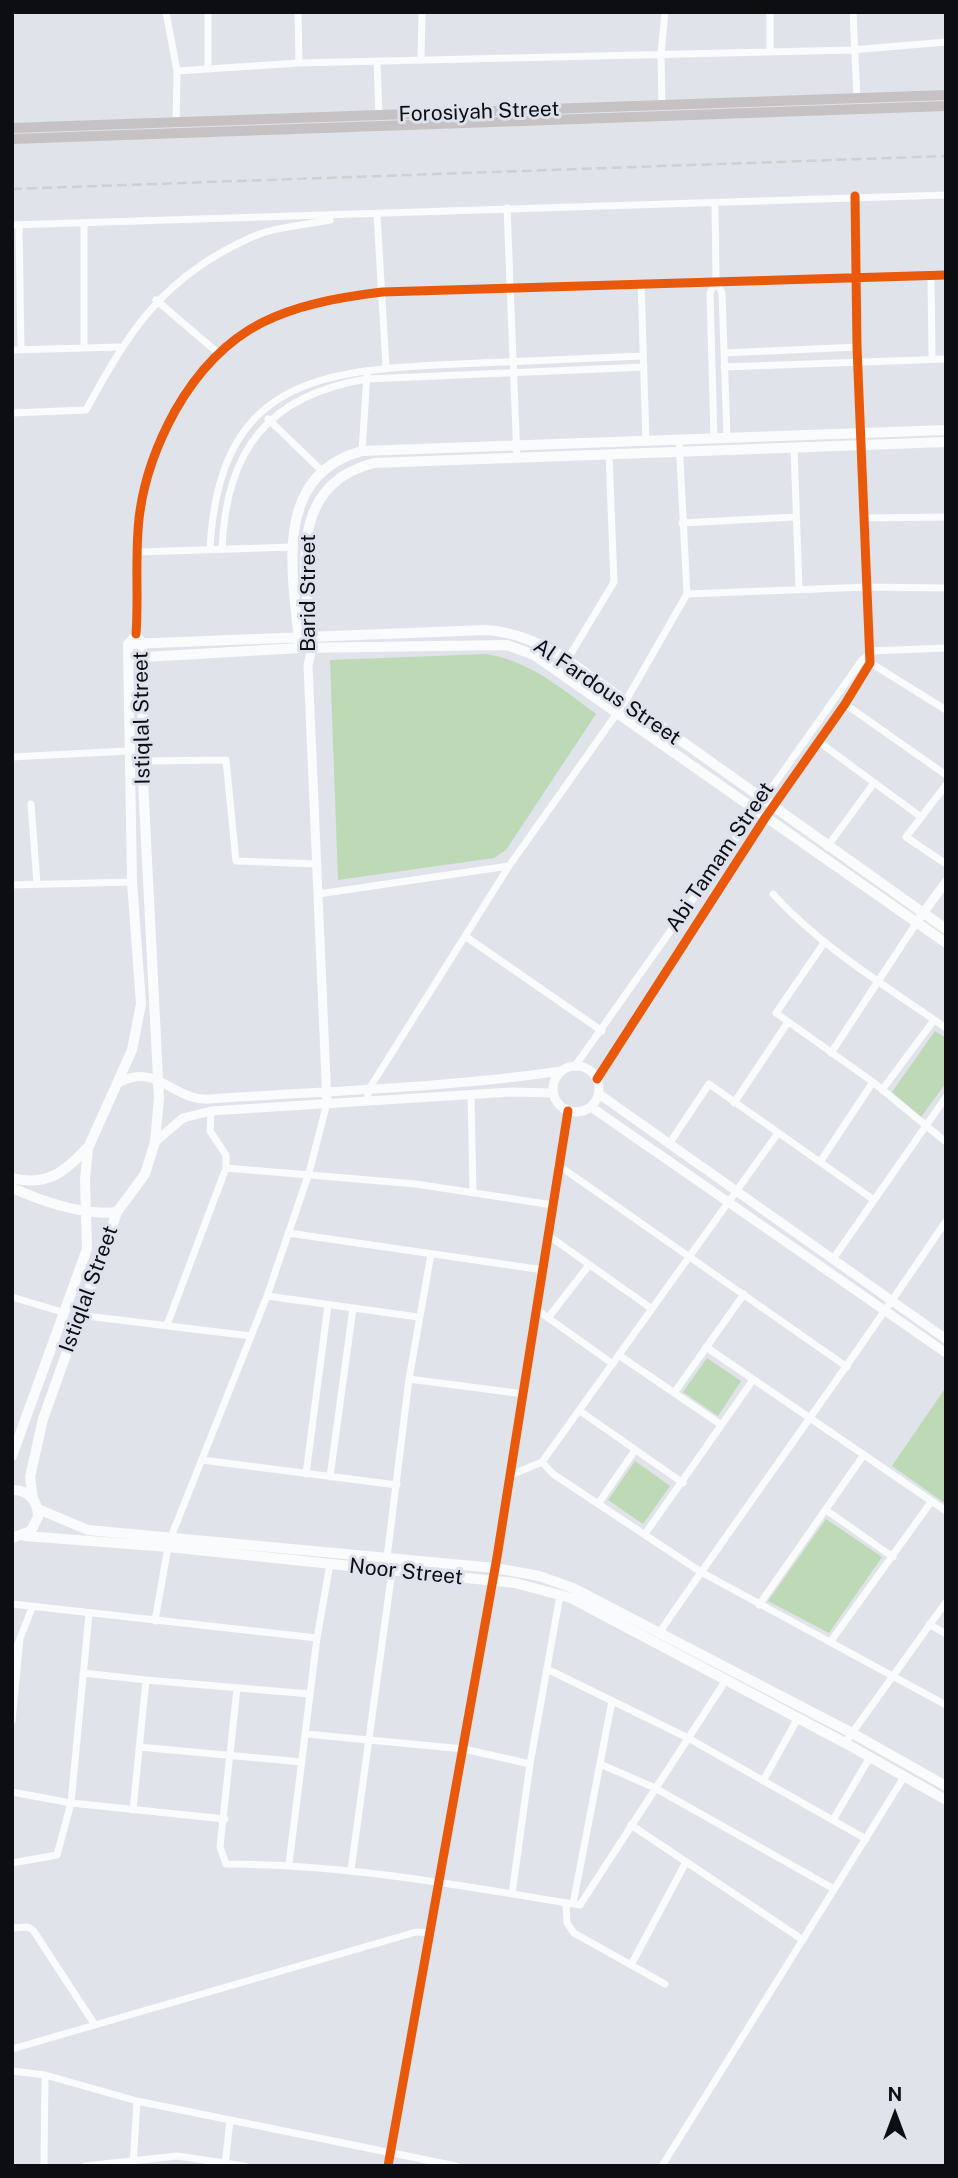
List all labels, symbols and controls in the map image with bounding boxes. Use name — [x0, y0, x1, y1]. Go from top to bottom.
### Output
street label: Forosiyah Street — [398, 97, 560, 127]
street label: Barid Street — [296, 534, 322, 652]
street label: Al Fardous Street — [529, 633, 685, 751]
street label: Istiqlal Street — [128, 651, 156, 785]
street label: Abi Tamam Street — [661, 777, 779, 937]
street label: Istiqlal Street — [54, 1222, 124, 1356]
street label: Noor Street — [348, 1554, 464, 1590]
north arrow — [860, 2080, 930, 2150]
text: N — [888, 2083, 902, 2105]

